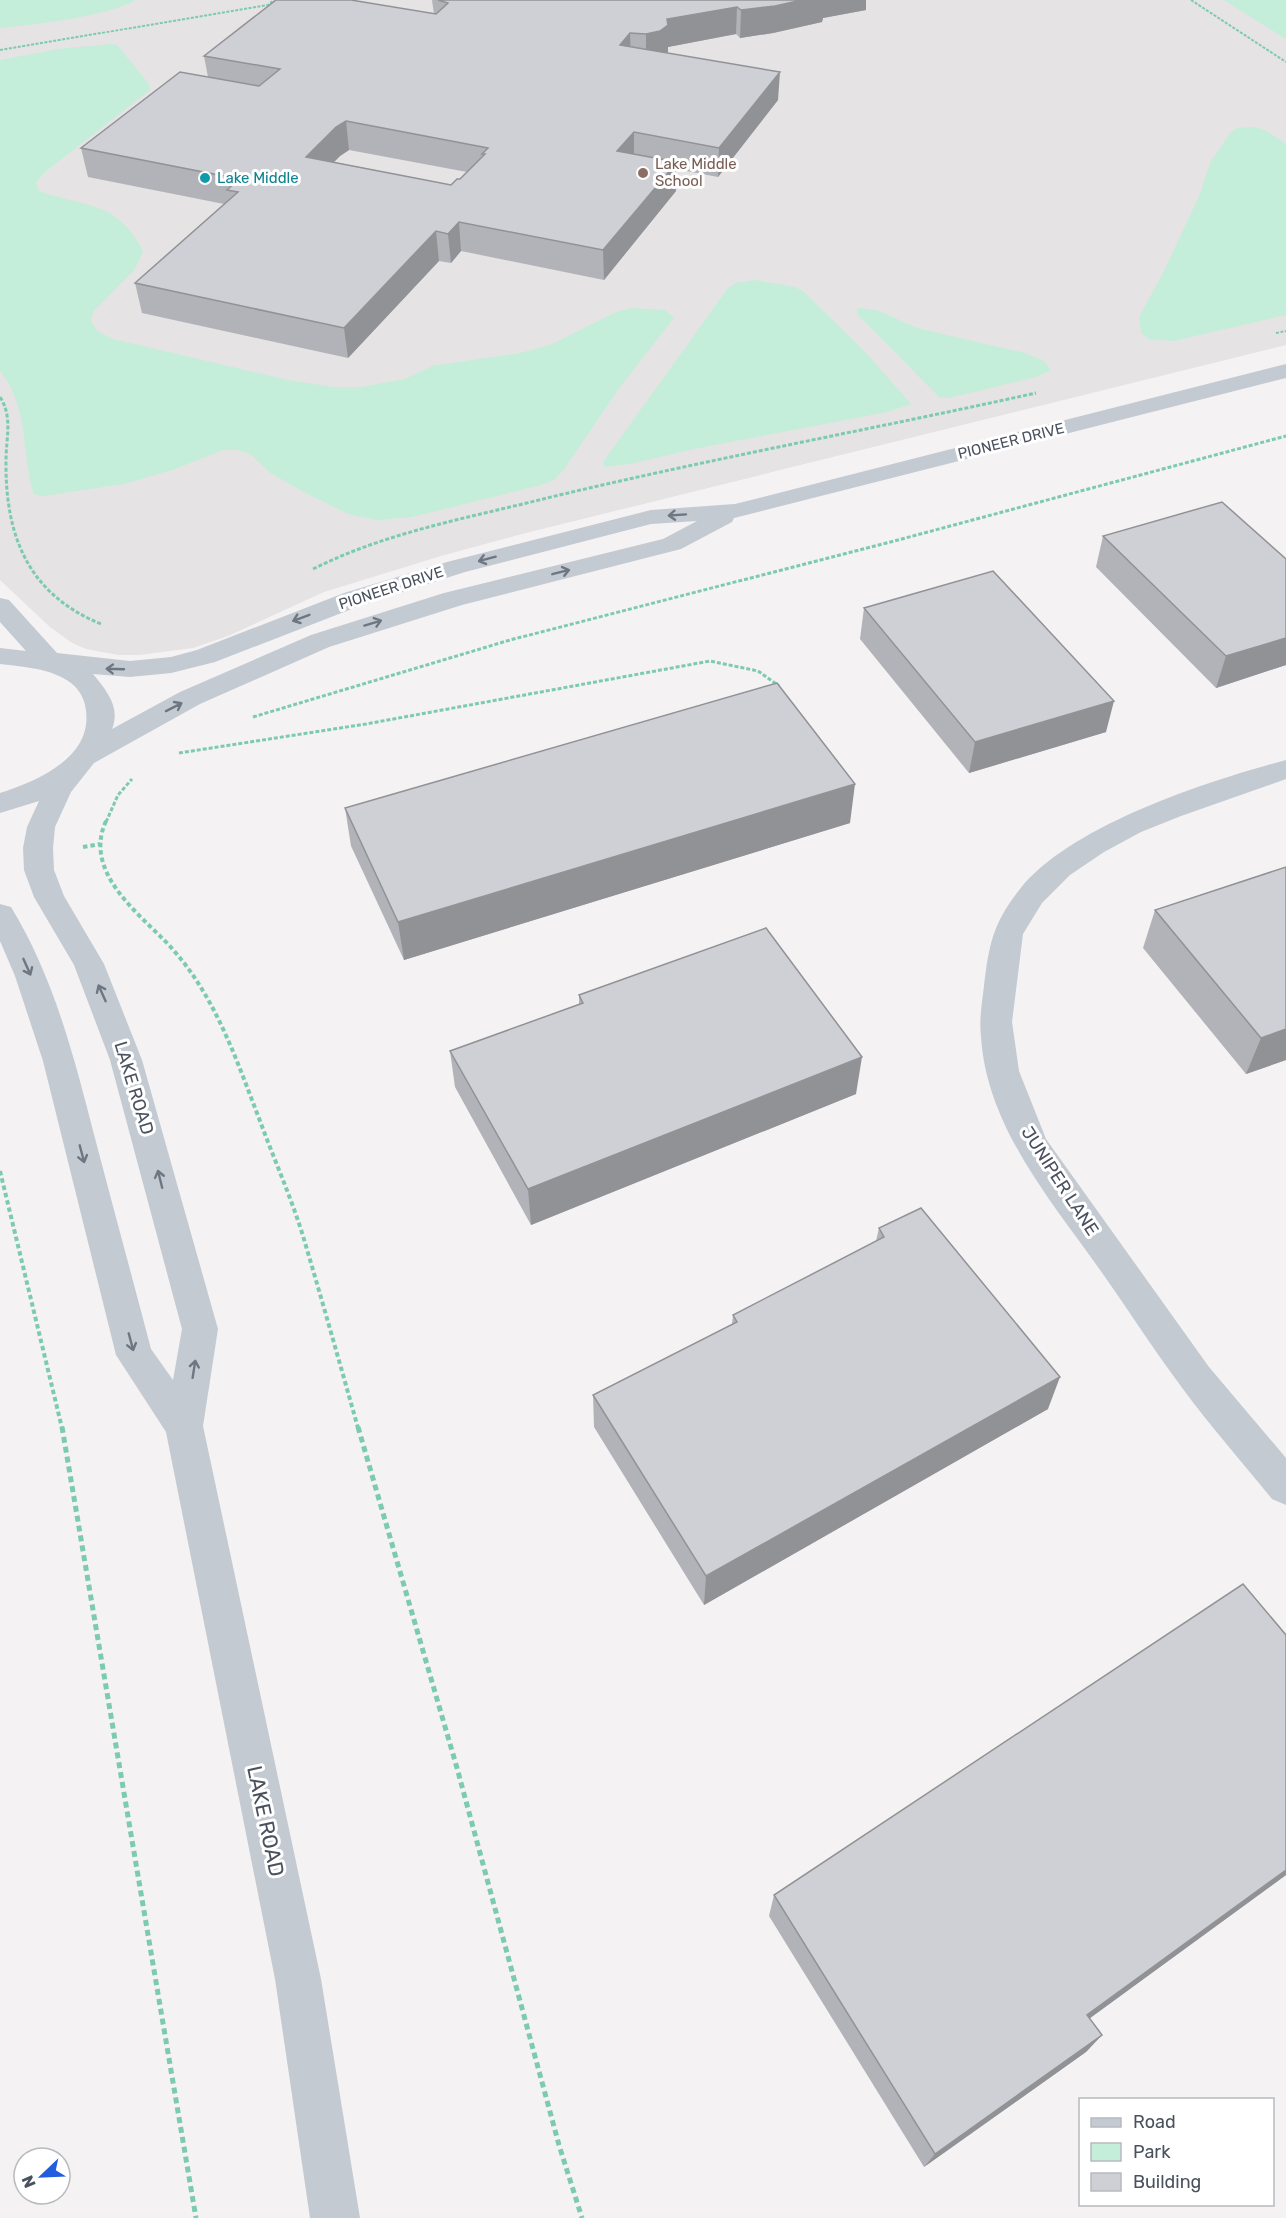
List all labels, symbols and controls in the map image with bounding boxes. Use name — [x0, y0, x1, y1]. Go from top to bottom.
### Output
place label: Lake Middle School — [655, 155, 737, 190]
marker: Lake Middle School — [636, 166, 650, 180]
place label: Lake Middle — [217, 169, 299, 187]
marker: Lake Middle — [198, 171, 212, 185]
street label: PIONEER DRIVE — [956, 419, 1066, 463]
one-way arrow — [667, 510, 687, 521]
one-way arrow — [478, 554, 497, 565]
street label: PIONEER DRIVE — [336, 563, 446, 613]
one-way arrow — [551, 565, 570, 577]
one-way arrow — [292, 613, 311, 624]
one-way arrow — [363, 617, 382, 628]
one-way arrow — [106, 663, 126, 674]
one-way arrow — [165, 700, 183, 712]
one-way arrow — [22, 957, 33, 975]
one-way arrow — [96, 985, 107, 1003]
street label: LAKE ROAD — [109, 1039, 159, 1137]
street label: JUNIPER LANE — [1017, 1122, 1103, 1240]
one-way arrow — [77, 1144, 89, 1163]
one-way arrow — [154, 1170, 165, 1189]
one-way arrow — [126, 1333, 138, 1352]
one-way arrow — [188, 1359, 199, 1379]
street label: LAKE ROAD — [242, 1763, 290, 1879]
legend — [1079, 2098, 1274, 2206]
text: Road — [1133, 2111, 1176, 2133]
text: Park — [1133, 2141, 1171, 2163]
north arrow — [12, 2146, 72, 2206]
text: Building — [1133, 2171, 1201, 2193]
text: N — [18, 2173, 40, 2191]

